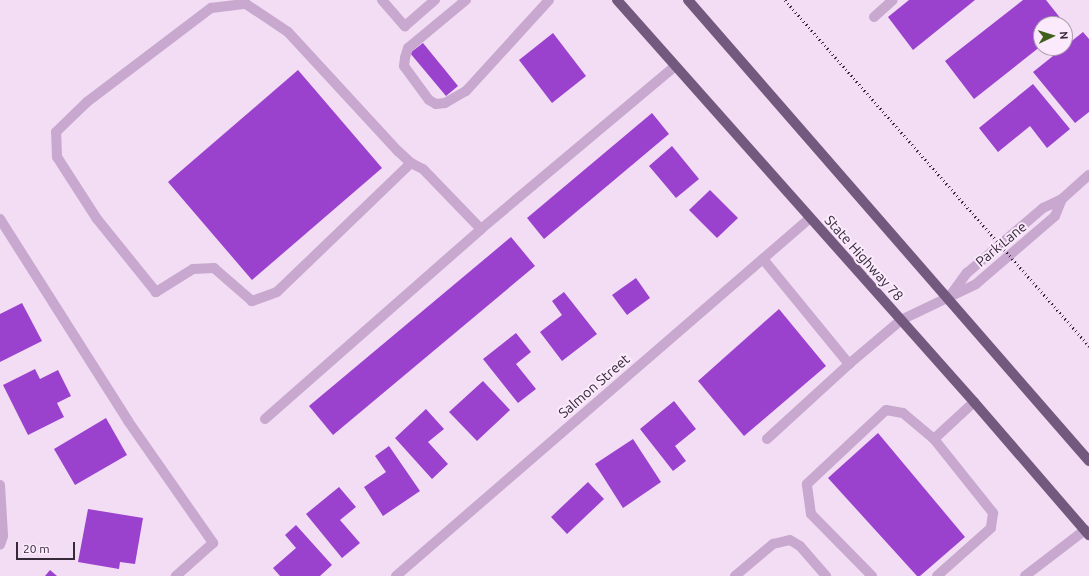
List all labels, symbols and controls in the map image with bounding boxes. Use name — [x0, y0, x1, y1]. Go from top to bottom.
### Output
north arrow — [1033, 16, 1073, 56]
text: N — [1058, 31, 1070, 40]
street label: State Highway 78 — [821, 212, 907, 304]
street label: Park Lane — [972, 218, 1030, 270]
street label: Salmon Street — [555, 351, 633, 421]
scale bar — [18, 534, 77, 560]
text: 20 m — [23, 542, 50, 555]

